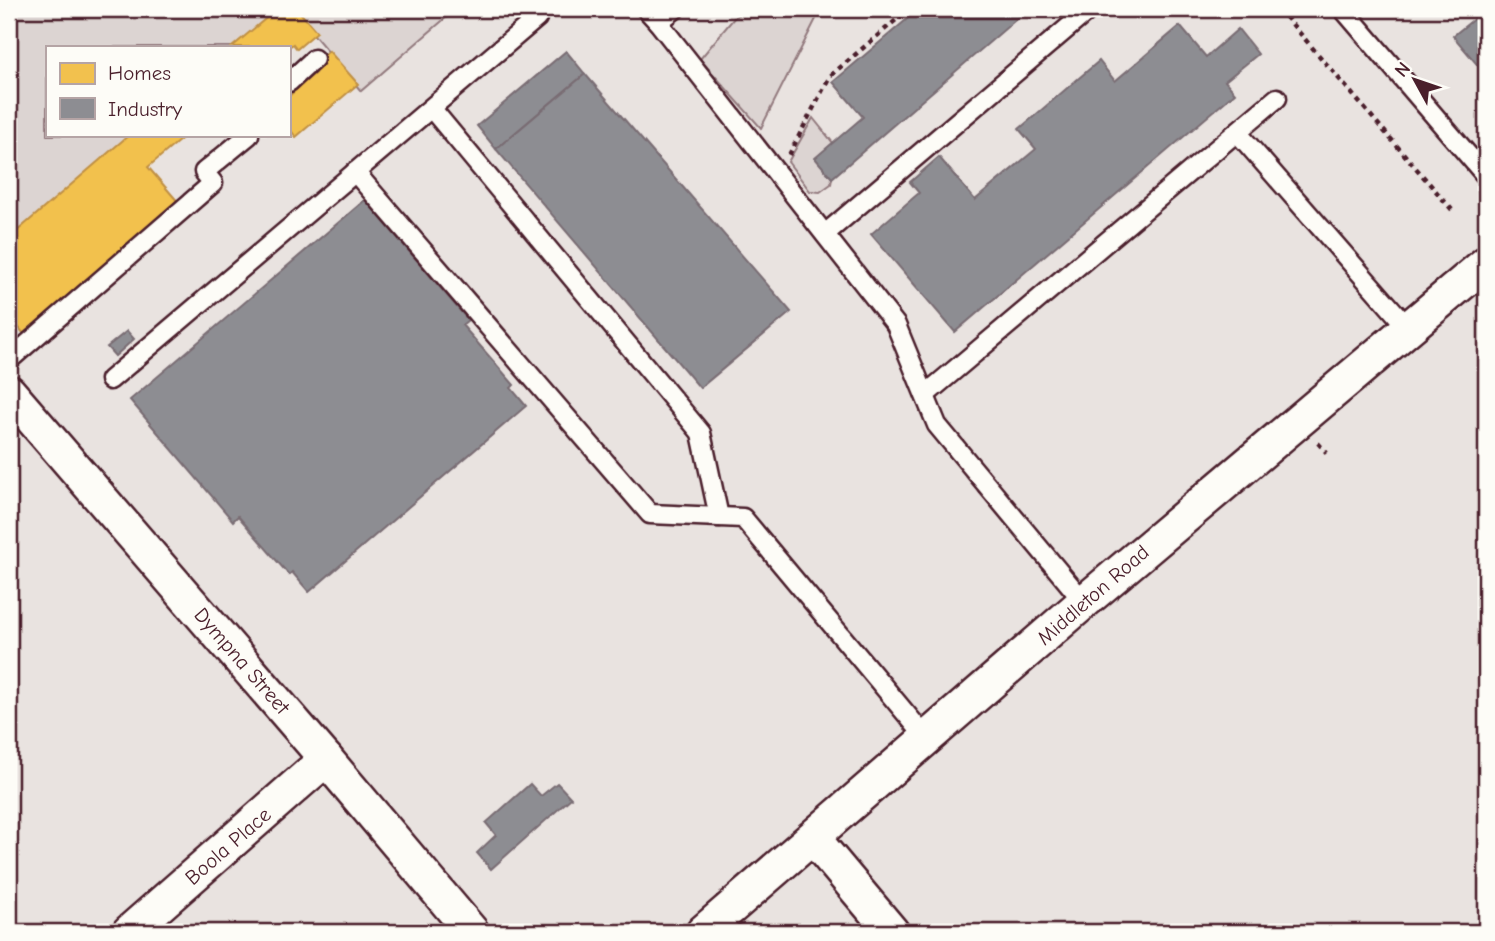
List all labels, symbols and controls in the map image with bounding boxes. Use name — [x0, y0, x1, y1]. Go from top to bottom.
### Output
legend — [46, 46, 290, 136]
north arrow — [1380, 46, 1450, 116]
text: N — [1390, 58, 1415, 82]
text: Homes — [108, 61, 171, 85]
text: Industry — [108, 97, 183, 121]
street label: Middleton Road — [1032, 540, 1154, 650]
street label: Dympna Street — [189, 603, 295, 720]
street label: Boola Place — [180, 802, 276, 890]

